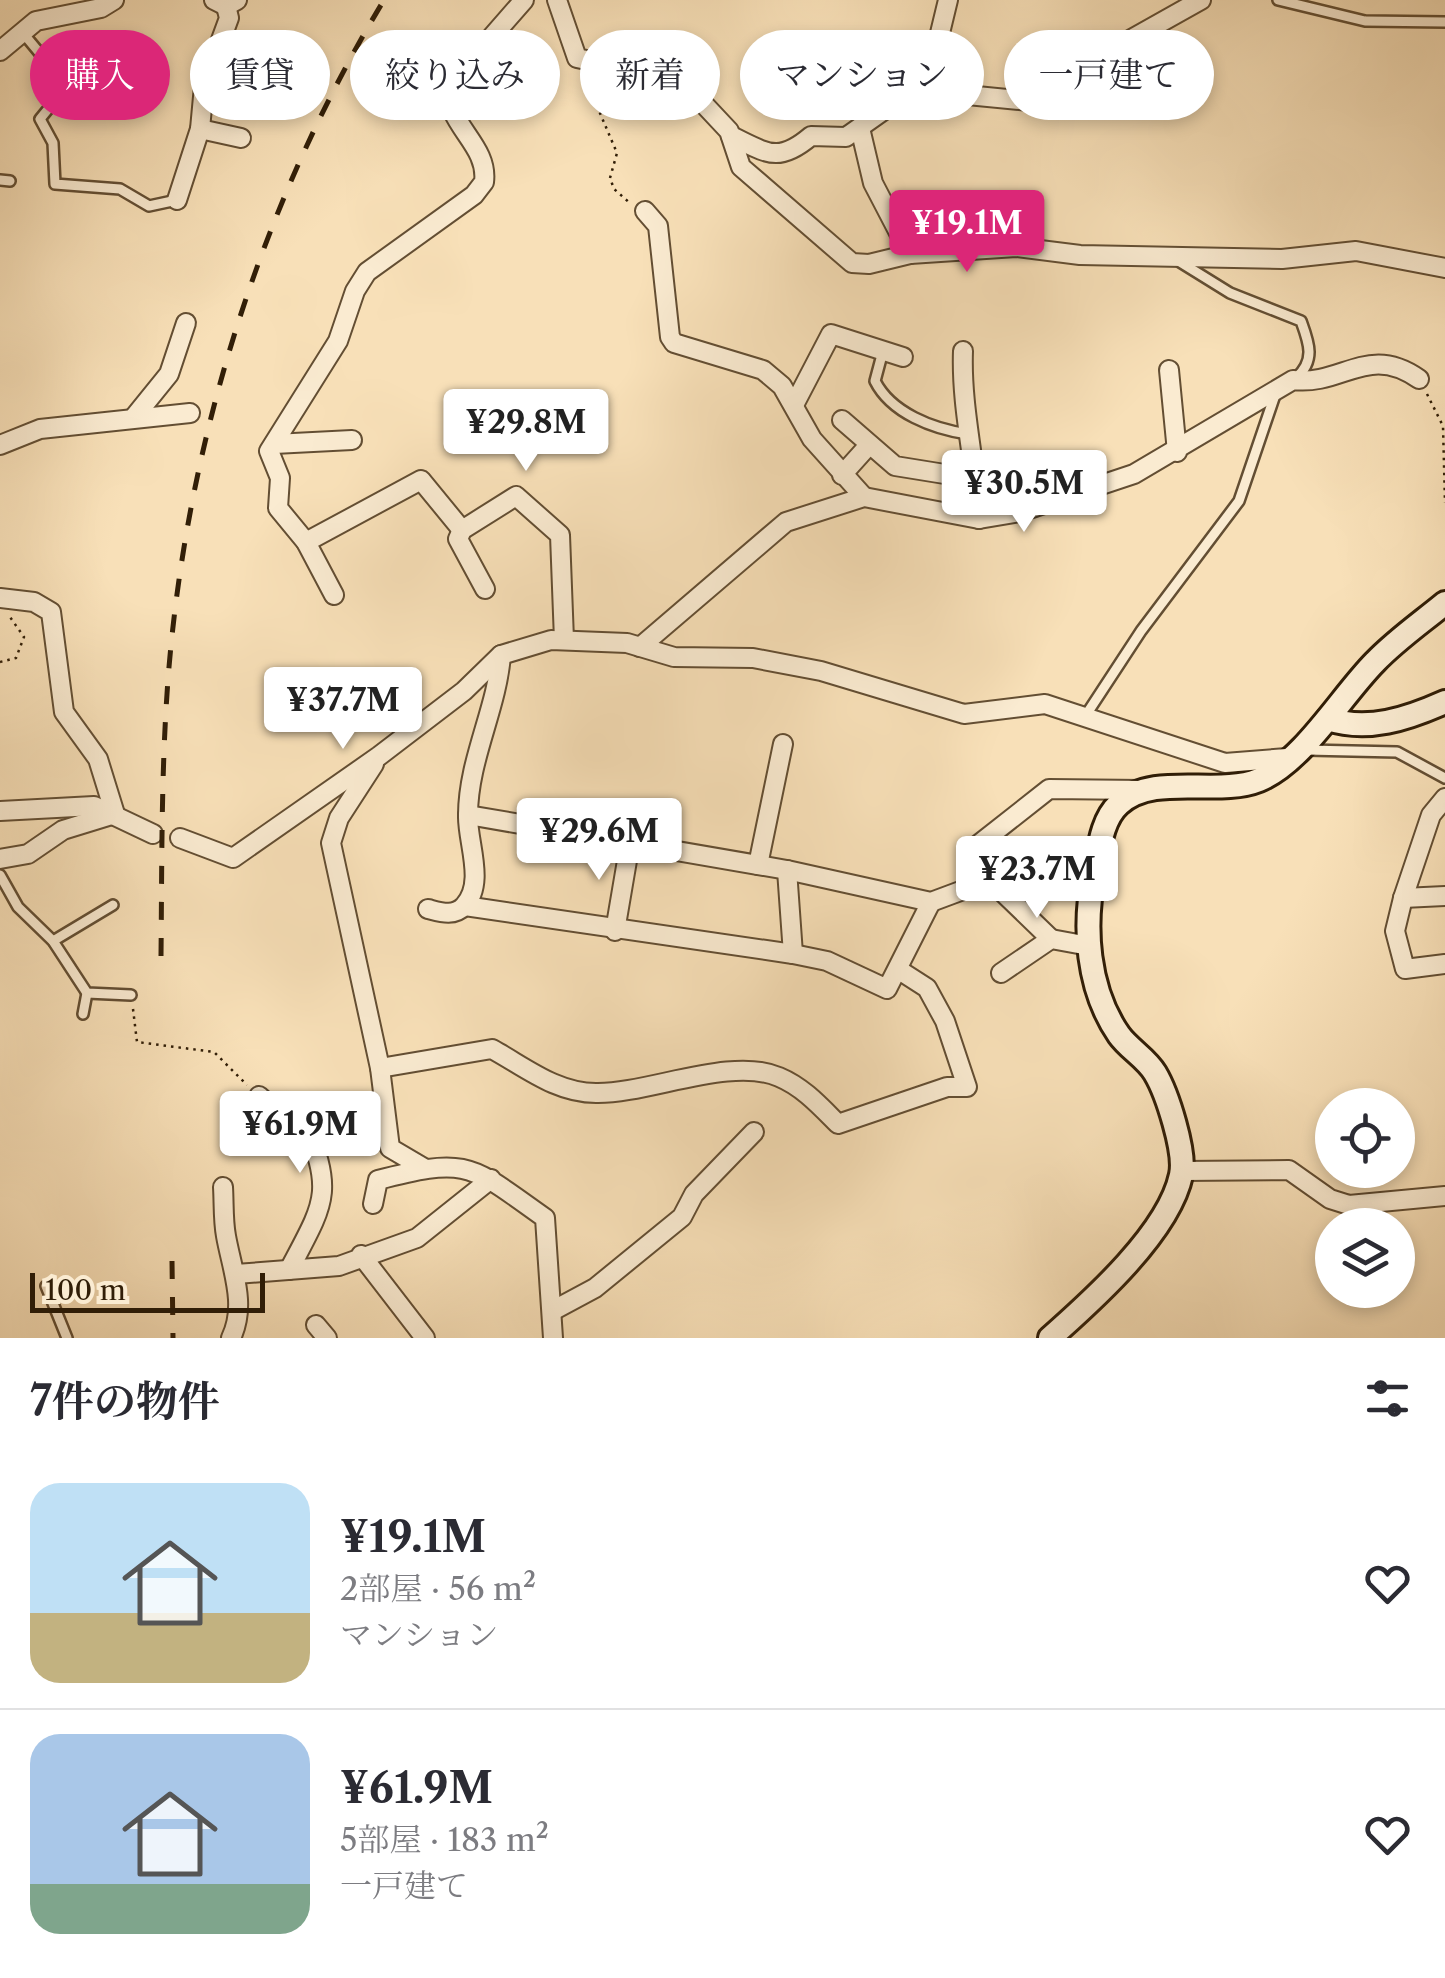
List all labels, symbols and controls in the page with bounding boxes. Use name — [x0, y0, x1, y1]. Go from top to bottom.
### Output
chip: 購入 — [30, 30, 170, 120]
chip: 賃貸 — [190, 30, 330, 120]
chip: 絞り込み — [350, 30, 560, 120]
chip: 新着 — [580, 30, 720, 120]
chip: マンション — [740, 30, 984, 120]
chip: 一戸建て — [1004, 30, 1214, 120]
pin: ¥19.1M — [886, 190, 1048, 275]
text: ¥19.1M — [911, 203, 1023, 242]
pin: ¥29.8M — [445, 389, 607, 474]
text: ¥29.8M — [465, 402, 587, 441]
pin: ¥30.5M — [943, 450, 1105, 535]
text: ¥30.5M — [964, 463, 1084, 502]
pin: ¥37.7M — [262, 667, 424, 752]
text: ¥37.7M — [286, 680, 400, 719]
pin: ¥29.6M — [518, 798, 680, 883]
text: ¥29.6M — [539, 811, 659, 850]
pin: ¥23.7M — [956, 836, 1118, 921]
text: ¥23.7M — [978, 849, 1096, 888]
map controls — [1315, 1088, 1415, 1308]
button: locate — [1315, 1088, 1415, 1188]
pin: ¥61.9M — [219, 1091, 381, 1176]
text: ¥61.9M — [242, 1104, 358, 1143]
button: layers — [1315, 1208, 1415, 1308]
scale bar — [30, 1268, 265, 1312]
text: 100 m — [45, 1273, 126, 1307]
icon: filters — [1360, 1371, 1415, 1426]
text: 7件の物件 — [30, 1375, 220, 1427]
text: ¥19.1M — [340, 1511, 486, 1563]
icon: home — [110, 1523, 230, 1643]
icon: heart — [1360, 1556, 1415, 1611]
text: 2部屋 · 56 m² — [340, 1569, 536, 1608]
text: マンション — [340, 1615, 499, 1654]
text: ¥61.9M — [340, 1762, 493, 1814]
icon: home — [110, 1774, 230, 1894]
icon: heart — [1360, 1807, 1415, 1862]
text: 5部屋 · 183 m² — [340, 1820, 549, 1859]
text: 一戸建て — [340, 1866, 468, 1905]

